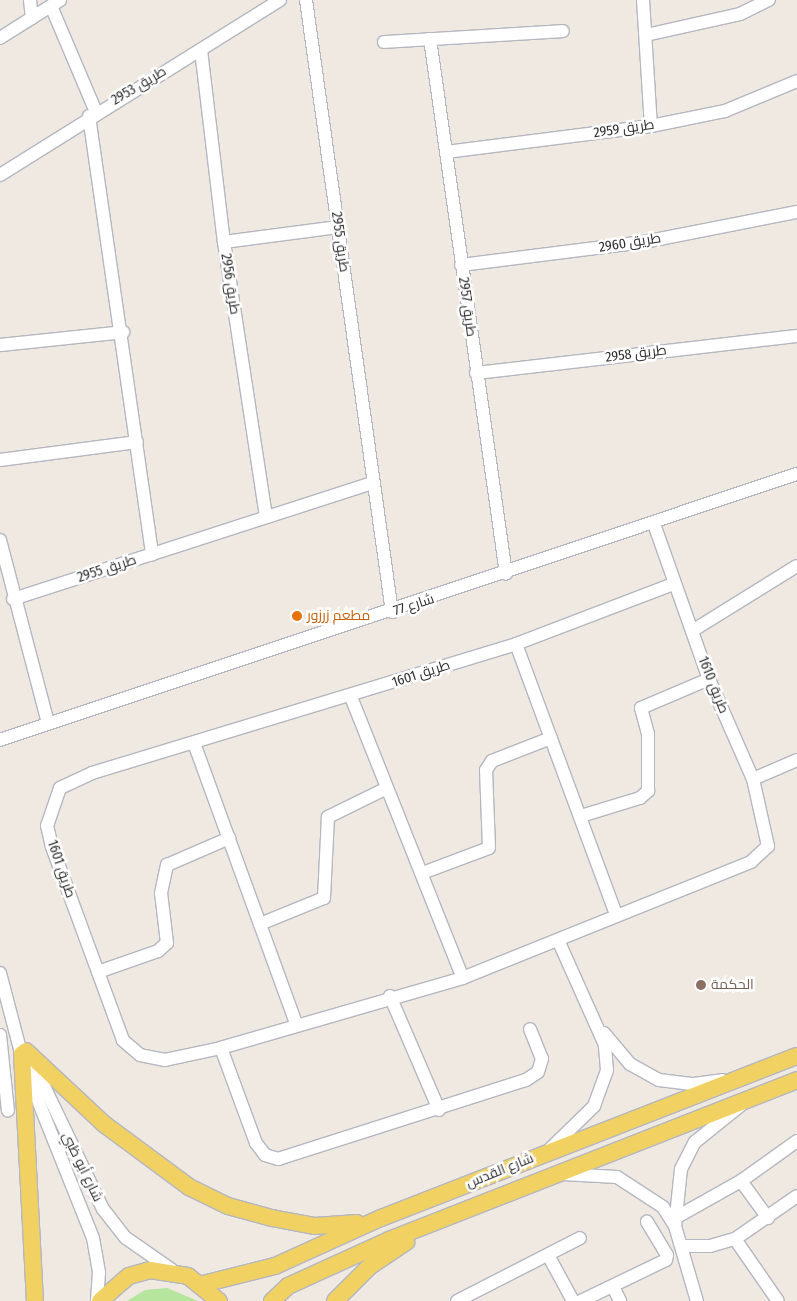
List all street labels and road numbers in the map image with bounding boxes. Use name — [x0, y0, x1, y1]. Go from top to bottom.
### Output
street label: طريق 2953 — [109, 63, 169, 109]
street label: طريق 2959 — [593, 116, 655, 142]
street label: طريق 2955 — [327, 211, 353, 273]
street label: طريق 2960 — [598, 230, 662, 256]
street label: طريق 2956 — [217, 252, 243, 316]
street label: طريق 2957 — [455, 276, 479, 338]
street label: طريق 2958 — [604, 342, 668, 366]
street label: طريق 2955 — [75, 552, 139, 586]
street label: شارع 77 — [392, 591, 436, 619]
street label: طريق 1610 — [694, 654, 732, 716]
street label: طريق 1601 — [390, 657, 452, 691]
street label: طريق 1601 — [43, 838, 79, 900]
street label: شارع أبو ظبي — [58, 1130, 106, 1204]
street label: شارع القدس — [464, 1150, 536, 1192]

